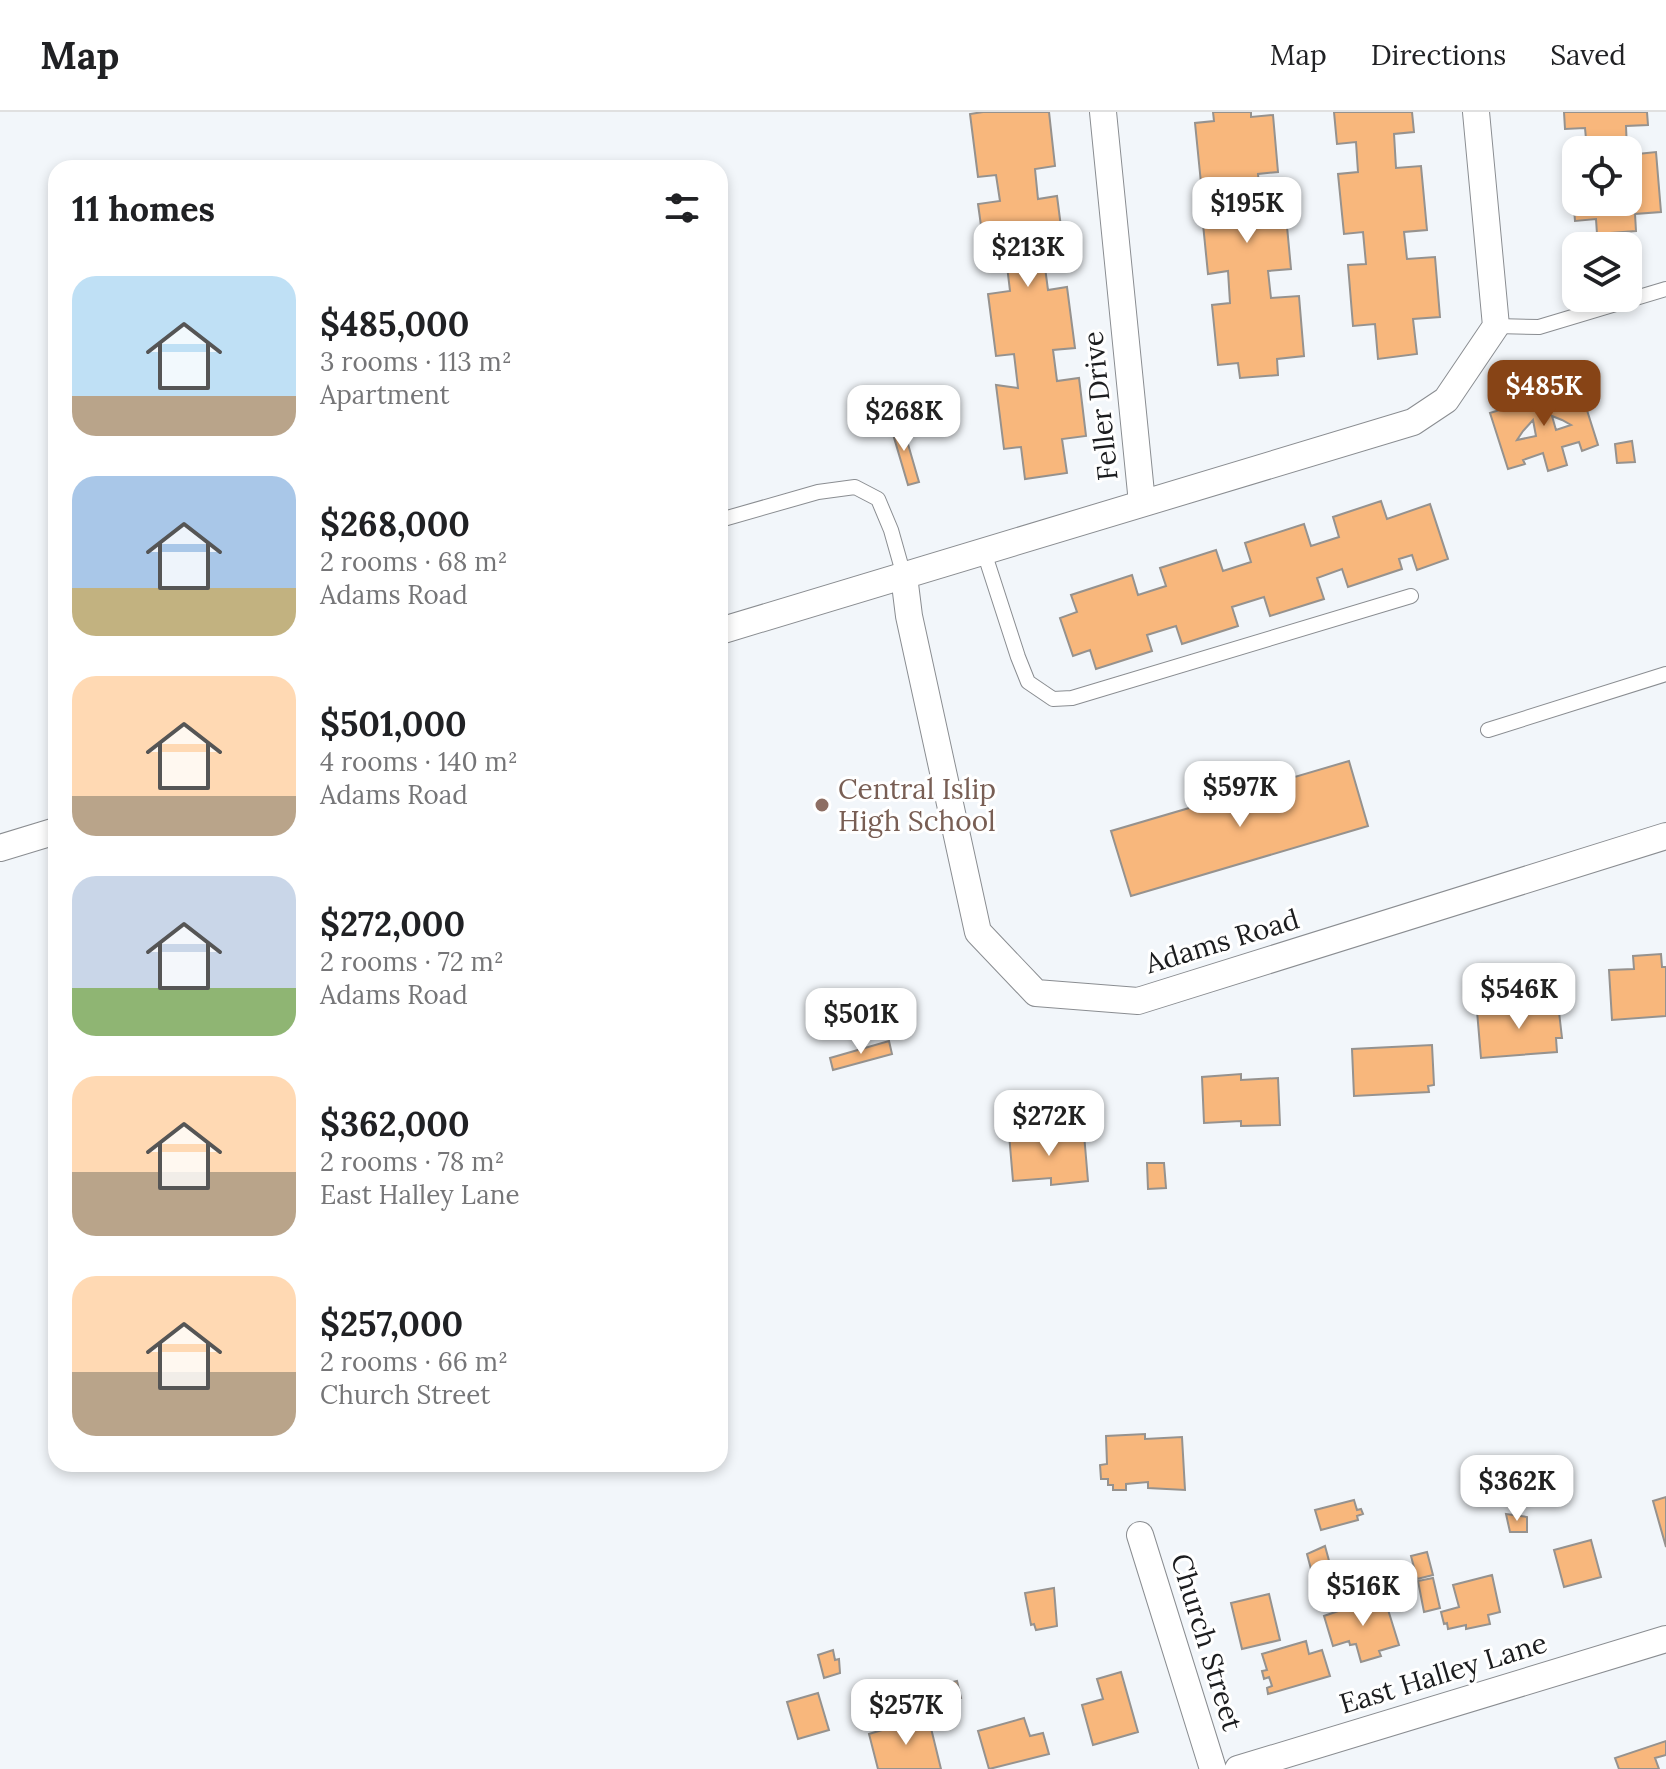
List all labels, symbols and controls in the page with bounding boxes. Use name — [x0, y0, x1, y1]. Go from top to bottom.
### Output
text: Map — [40, 31, 119, 79]
text: Map — [1270, 37, 1327, 73]
text: Directions — [1371, 37, 1506, 73]
text: Saved — [1550, 37, 1626, 73]
map controls — [1562, 136, 1642, 312]
button: locate — [1562, 136, 1642, 216]
pin: $195K — [1191, 177, 1303, 245]
icon: filters — [660, 186, 704, 230]
text: $195K — [1210, 186, 1284, 219]
text: 11 homes — [72, 187, 215, 230]
pin: $213K — [972, 221, 1084, 289]
text: $213K — [992, 230, 1064, 263]
button: layers — [1562, 232, 1642, 312]
text: $485,000 — [320, 302, 469, 345]
icon: home — [136, 308, 232, 404]
street label: Feller Drive — [1074, 330, 1126, 482]
text: 3 rooms · 113 m² — [320, 345, 512, 378]
pin: $485K — [1488, 360, 1600, 428]
text: $485K — [1506, 369, 1582, 402]
text: Apartment — [320, 378, 450, 411]
pin: $268K — [848, 385, 960, 453]
text: $268K — [865, 394, 943, 427]
text: $268,000 — [320, 502, 470, 545]
icon: home — [136, 508, 232, 604]
text: 2 rooms · 68 m² — [320, 545, 508, 578]
text: Adams Road — [320, 578, 468, 611]
text: $501,000 — [320, 702, 467, 745]
icon: home — [136, 708, 232, 804]
text: 4 rooms · 140 m² — [320, 745, 518, 778]
pin: $597K — [1184, 761, 1296, 829]
text: $597K — [1202, 770, 1278, 803]
place label: Central Islip High School — [838, 771, 996, 839]
text: Adams Road — [320, 778, 468, 811]
marker: Central Islip High School — [813, 796, 831, 814]
street label: Adams Road — [1140, 901, 1303, 982]
text: $272,000 — [320, 902, 465, 945]
icon: home — [136, 908, 232, 1004]
text: 2 rooms · 72 m² — [320, 945, 504, 978]
pin: $546K — [1463, 963, 1575, 1031]
text: $546K — [1480, 972, 1558, 1005]
text: Adams Road — [320, 978, 468, 1011]
pin: $501K — [805, 988, 917, 1056]
text: $501K — [824, 997, 898, 1030]
pin: $272K — [993, 1090, 1105, 1158]
text: $272K — [1012, 1099, 1086, 1132]
text: $362,000 — [320, 1102, 470, 1145]
icon: home — [136, 1108, 232, 1204]
text: 2 rooms · 78 m² — [320, 1145, 504, 1178]
text: East Halley Lane — [320, 1178, 520, 1211]
text: $257,000 — [320, 1302, 463, 1345]
icon: home — [136, 1308, 232, 1404]
text: 2 rooms · 66 m² — [320, 1345, 508, 1378]
text: Church Street — [320, 1378, 490, 1411]
pin: $362K — [1461, 1455, 1573, 1523]
text: $362K — [1478, 1464, 1556, 1497]
street label: Church Street — [1163, 1549, 1251, 1735]
pin: $516K — [1307, 1560, 1419, 1628]
text: $516K — [1326, 1569, 1400, 1602]
street label: East Halley Lane — [1335, 1624, 1551, 1722]
pin: $257K — [850, 1679, 962, 1747]
text: $257K — [869, 1688, 943, 1721]

